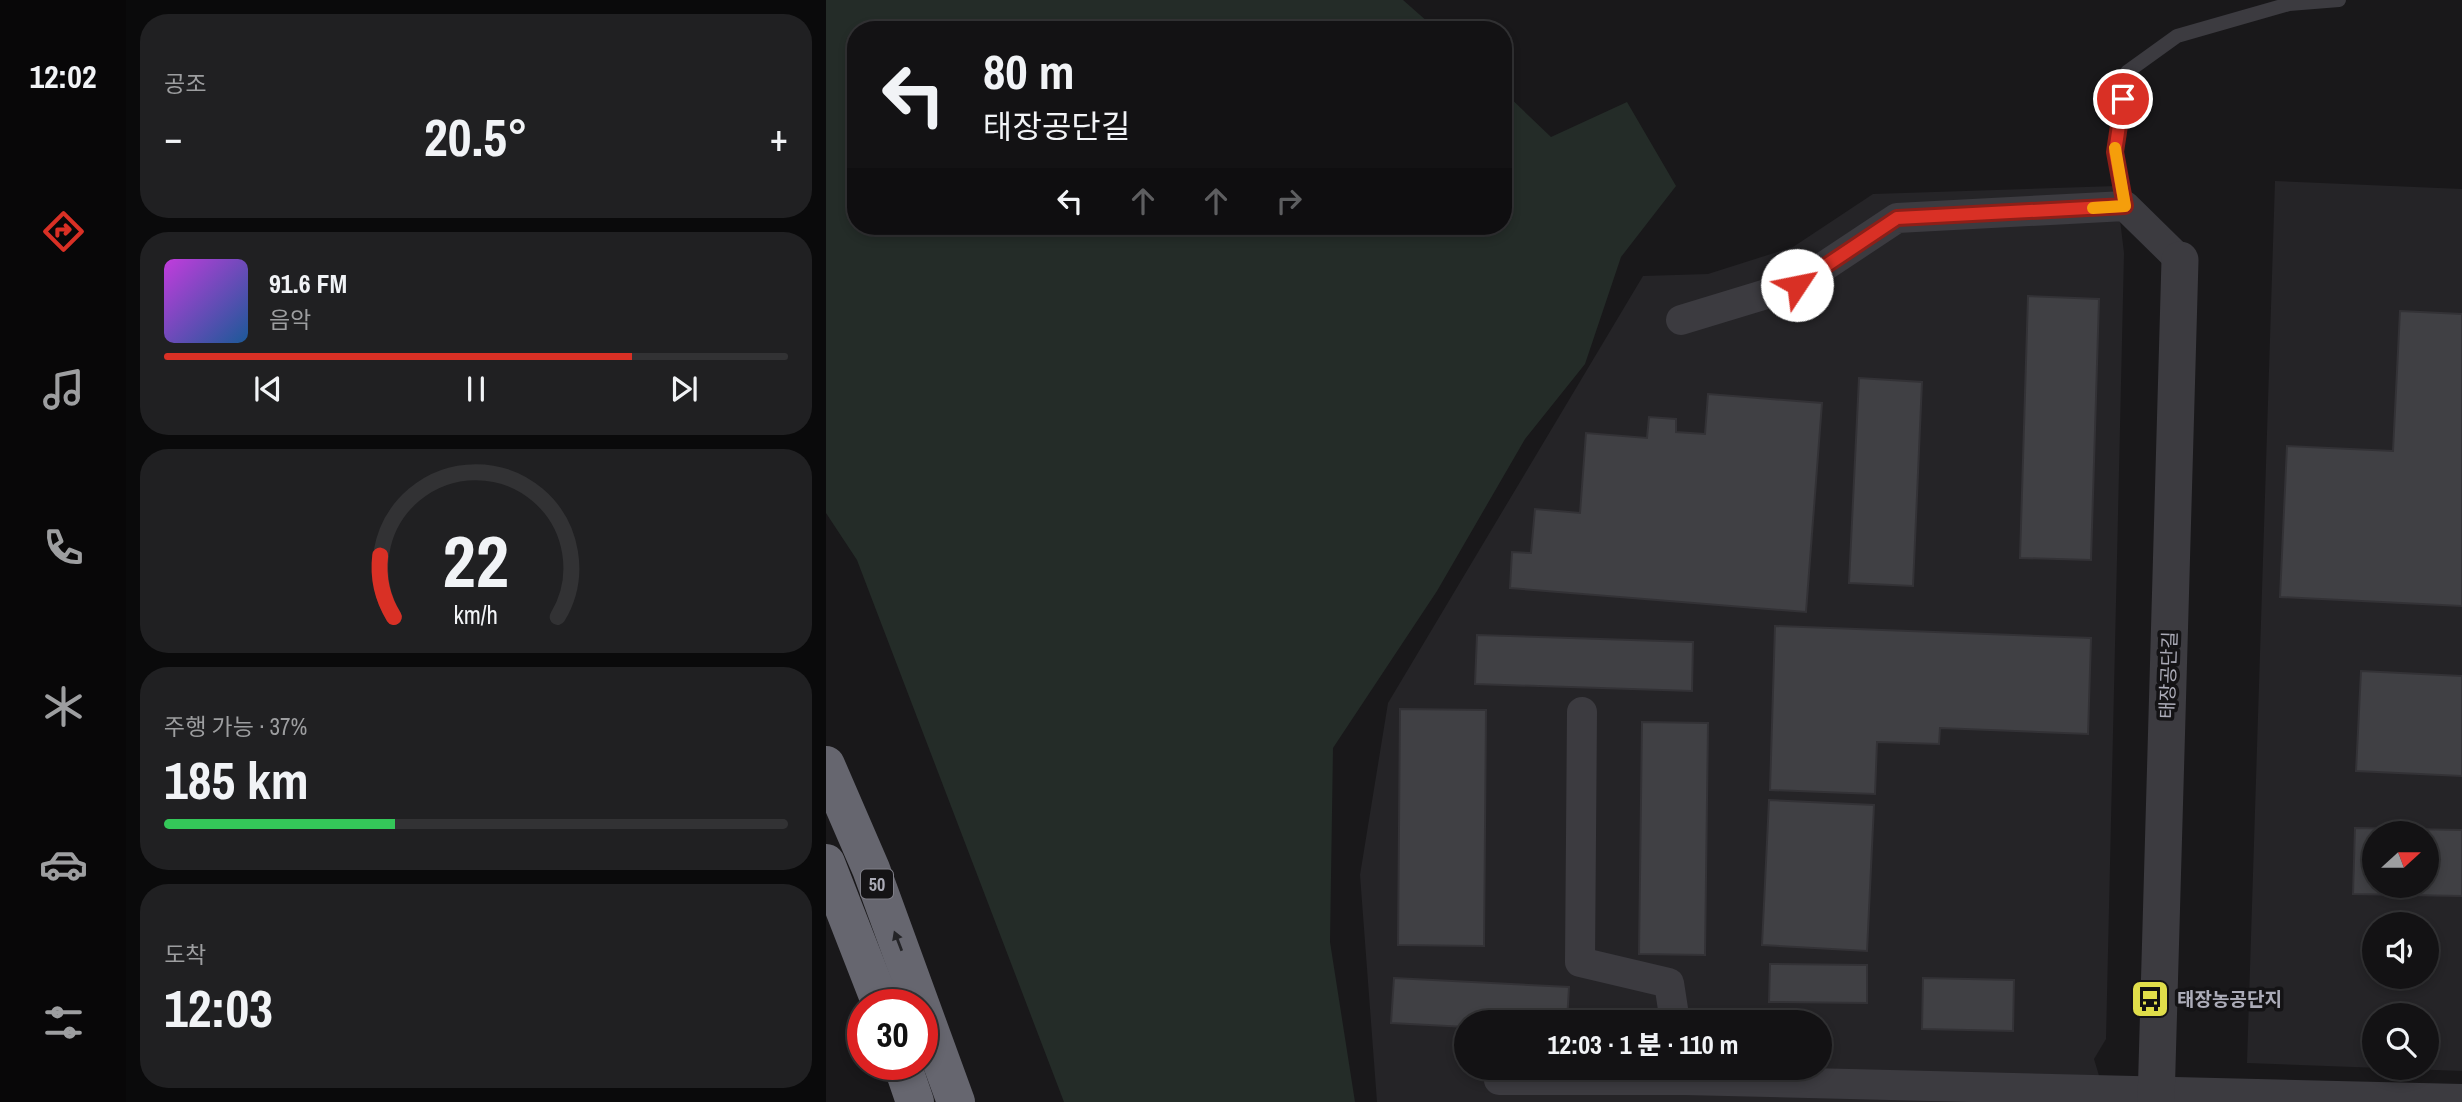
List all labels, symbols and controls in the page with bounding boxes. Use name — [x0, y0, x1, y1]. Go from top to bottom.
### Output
text: 80 m — [983, 38, 1075, 104]
icon: left — [868, 49, 959, 140]
text: 12:02 — [29, 55, 97, 98]
text: 공조 — [164, 68, 206, 99]
pin — [2093, 69, 2153, 129]
icon: arrive — [2104, 80, 2142, 118]
text: 20.5° — [424, 102, 528, 172]
text: 태장공단길 — [983, 105, 1130, 148]
text: − — [164, 112, 182, 163]
text: + — [770, 112, 788, 163]
icon: left — [1051, 182, 1089, 220]
icon: ahead — [1124, 182, 1162, 220]
icon: ahead — [1197, 182, 1235, 220]
icon: right — [1270, 182, 1308, 220]
icon: directions — [39, 207, 88, 256]
position arrow — [1760, 248, 1834, 322]
text: 91.6 FM — [269, 266, 347, 301]
text: 음악 — [269, 304, 311, 335]
icon: music — [39, 365, 88, 414]
icon: previous — [249, 370, 287, 408]
icon: pause — [457, 370, 495, 408]
icon: next — [665, 370, 703, 408]
text: 22 — [443, 512, 509, 610]
icon: phone — [39, 523, 88, 572]
text: km/h — [454, 598, 498, 632]
street label: 태장공단길 — [2153, 631, 2183, 719]
icon: climate — [39, 682, 88, 731]
text: 주행 가능 · 37% — [164, 711, 307, 742]
text: 185 km — [164, 745, 309, 815]
north arrow — [2362, 821, 2440, 898]
map controls — [2362, 821, 2439, 1080]
icon: car — [39, 840, 88, 889]
road number: 50 — [861, 870, 893, 898]
button: sound — [2362, 912, 2439, 989]
one-way arrow — [892, 930, 903, 951]
text: 도착 — [164, 939, 206, 970]
text: 12:03 — [164, 973, 273, 1043]
bus stop icon: 태장농공단지 — [2129, 978, 2171, 1020]
place label: 태장농공단지 — [2177, 986, 2282, 1012]
speed limit sign: 30 — [847, 989, 938, 1080]
icon: filters — [39, 998, 88, 1047]
button: search — [2362, 1003, 2439, 1080]
text: 12:03 · 1 분 · 110 m — [1547, 1027, 1739, 1062]

